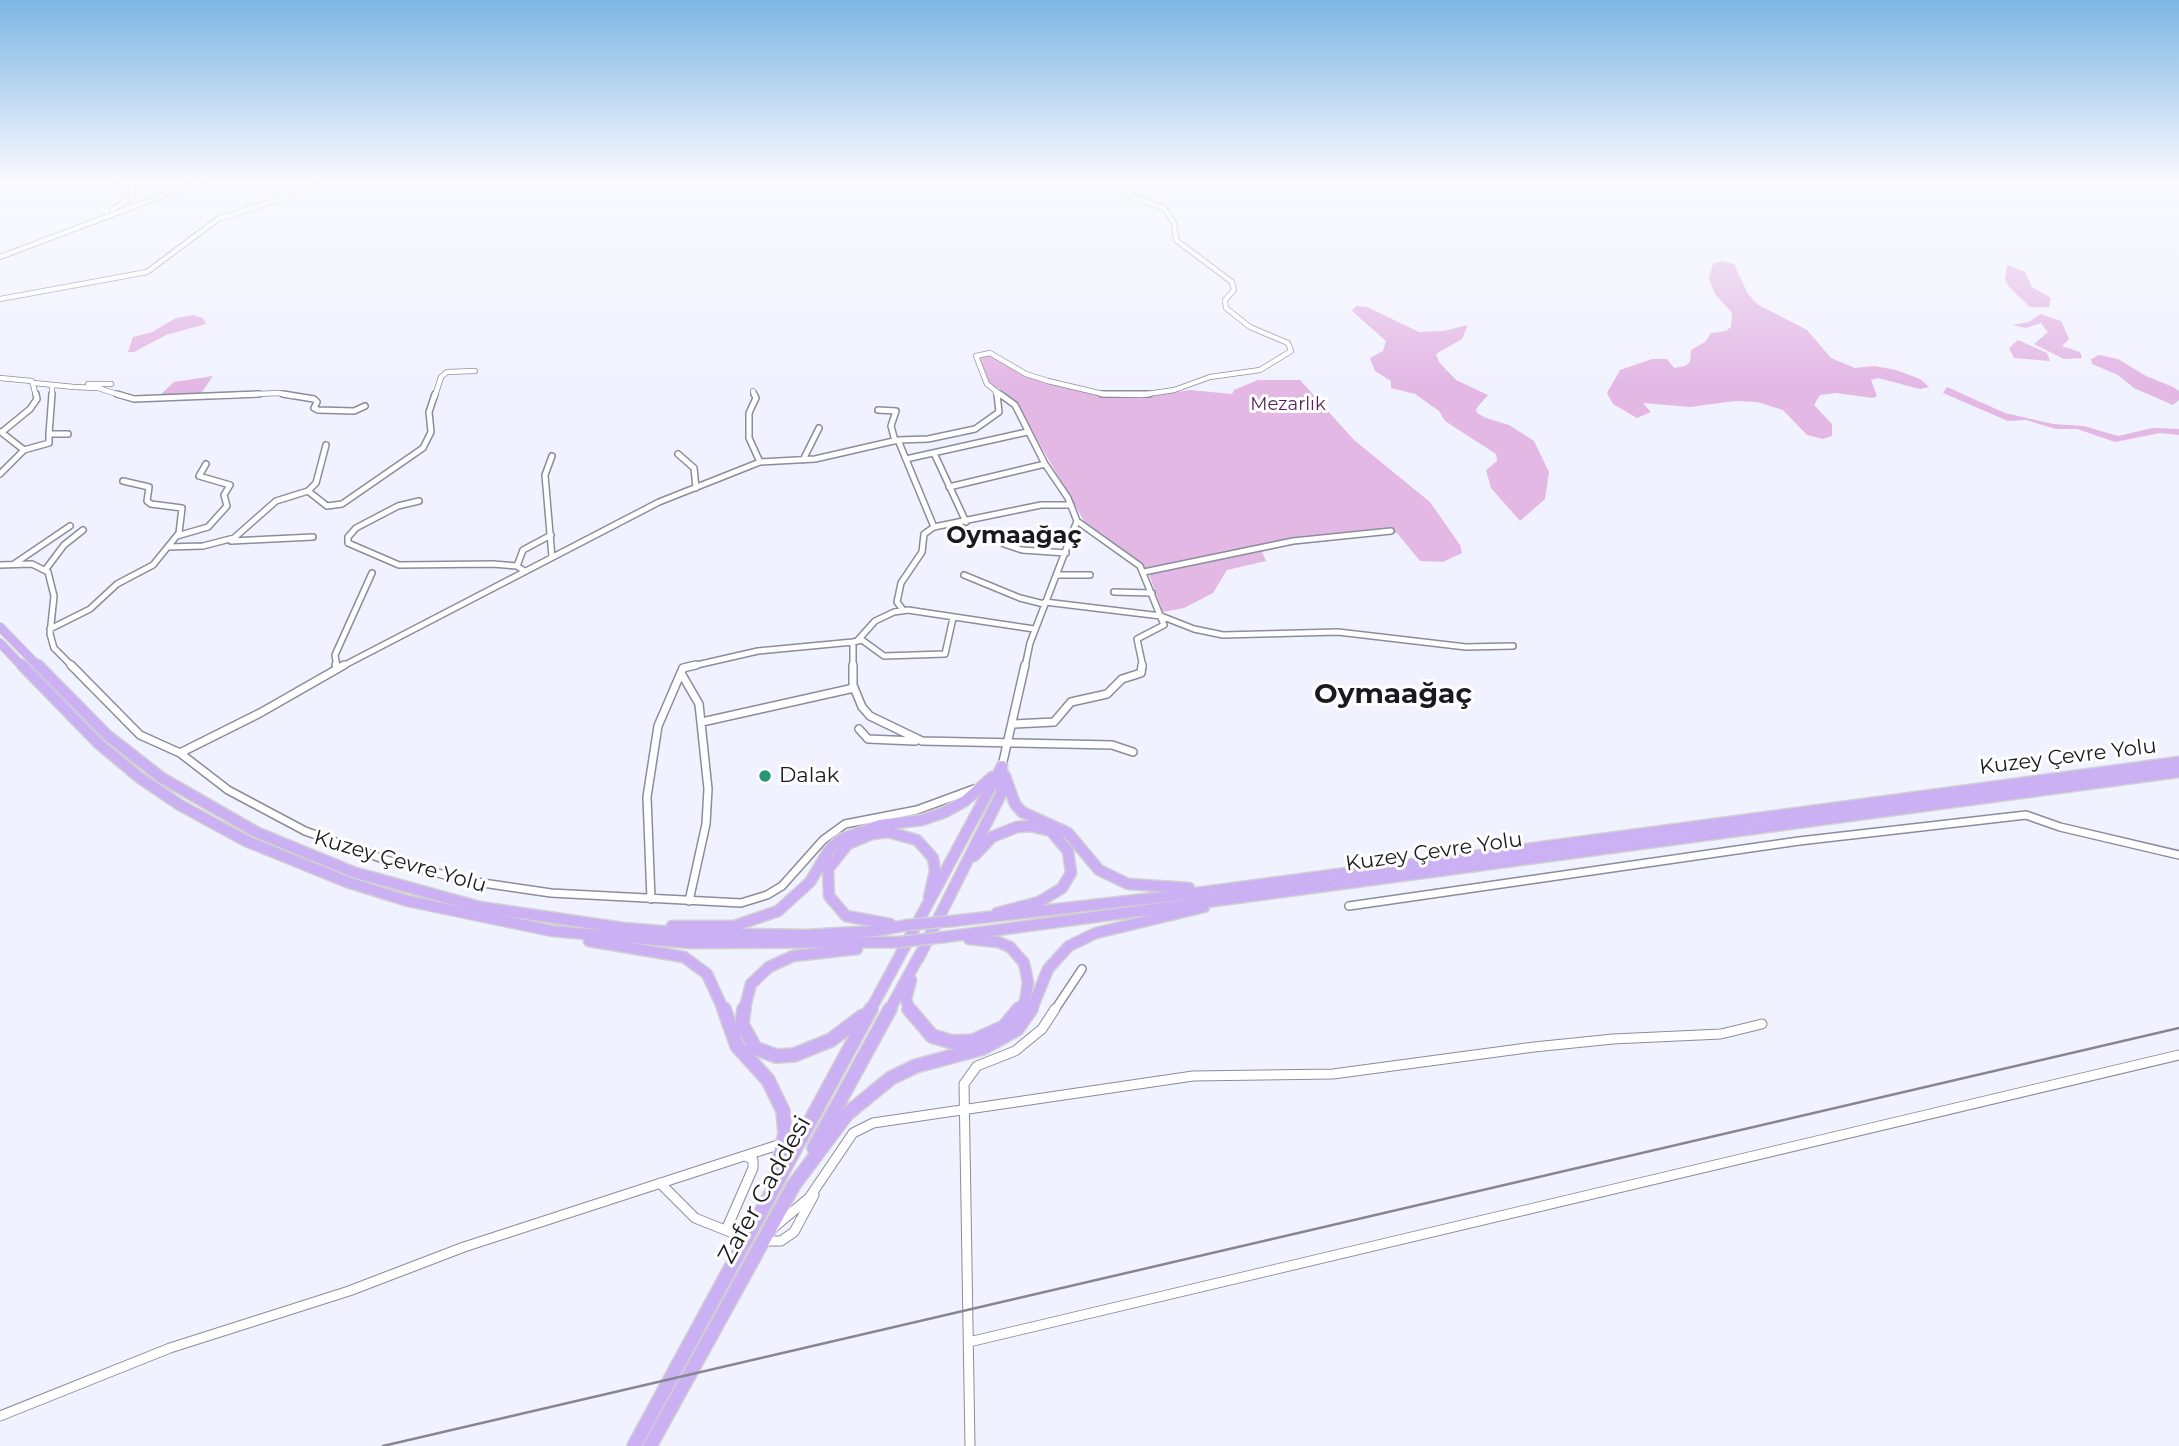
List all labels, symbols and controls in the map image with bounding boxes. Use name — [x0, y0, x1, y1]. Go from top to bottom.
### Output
park label: Mezarlık — [1250, 394, 1326, 416]
district label: Oymaağaç — [946, 522, 1082, 550]
district label: Oymaağaç — [1314, 678, 1472, 712]
street label: Kuzey Çevre Yolu — [1978, 734, 2158, 780]
place label: Dalak — [779, 763, 839, 789]
marker: Dalak — [757, 768, 773, 784]
street label: Kuzey Çevre Yolu — [311, 825, 489, 899]
street label: Kuzey Çevre Yolu — [1344, 827, 1524, 877]
street label: Zafer Caddesi — [713, 1111, 817, 1269]

